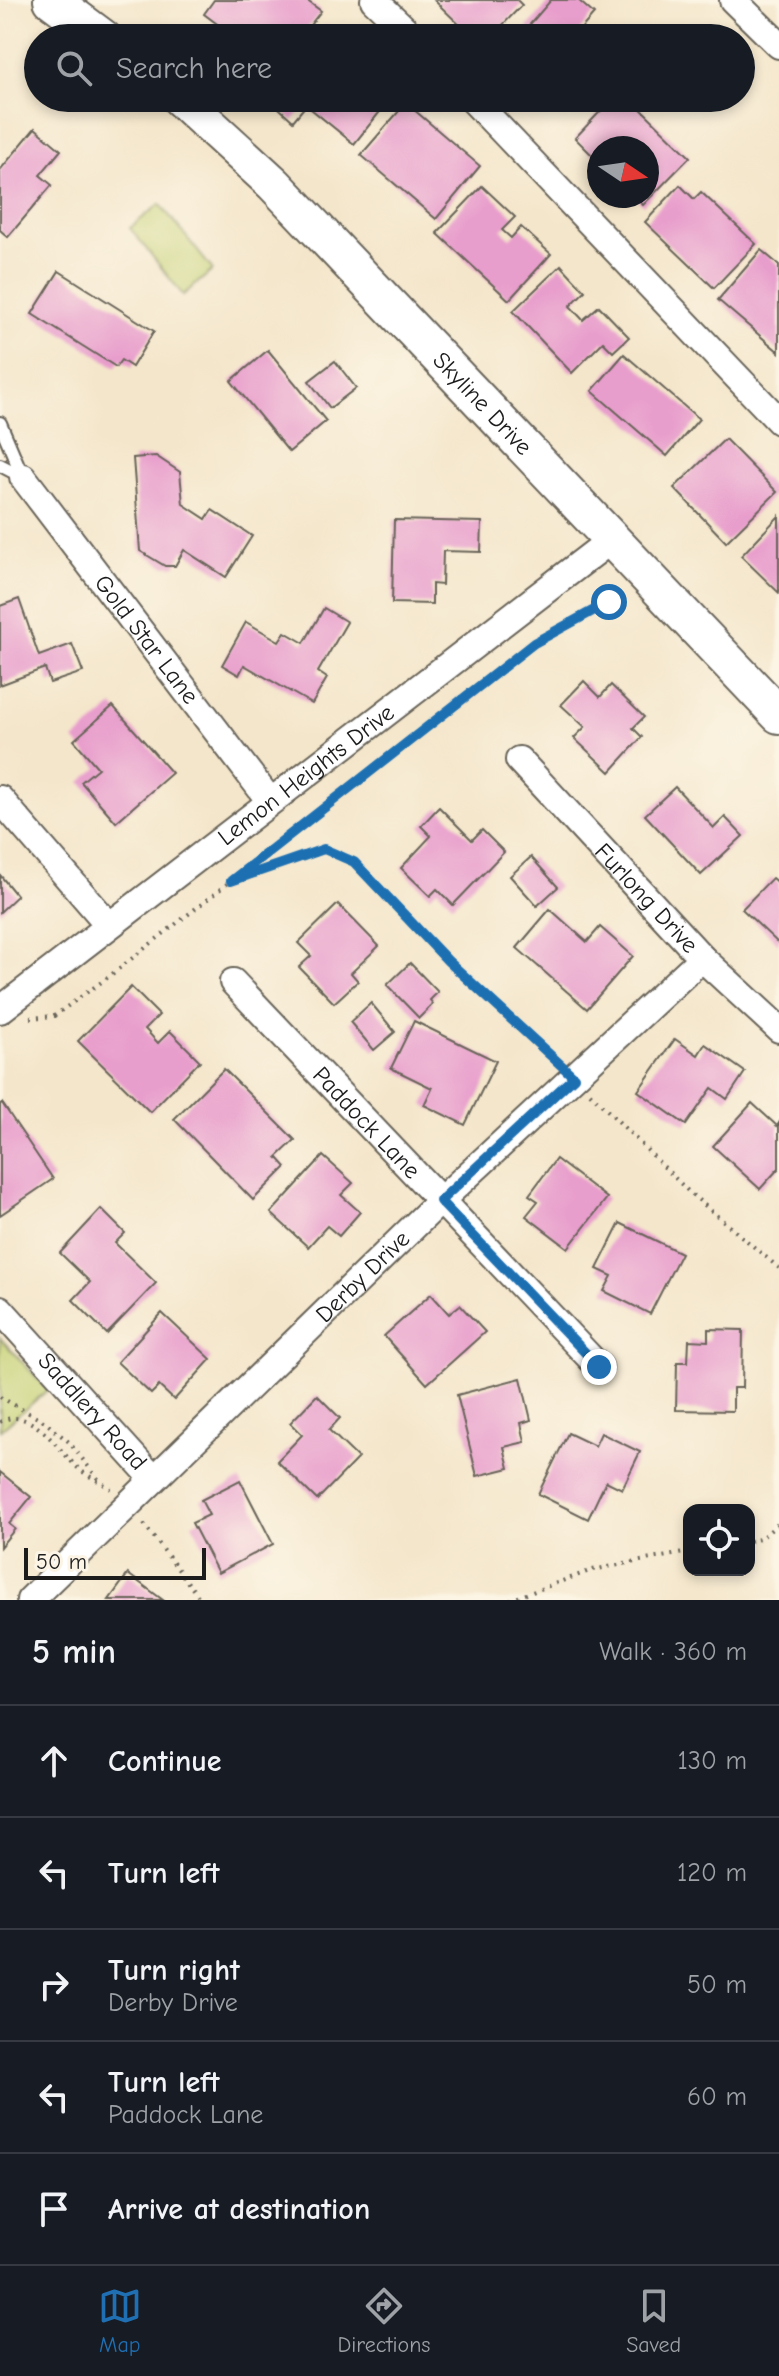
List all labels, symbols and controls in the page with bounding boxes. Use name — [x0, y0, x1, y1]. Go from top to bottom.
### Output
search box — [24, 24, 755, 112]
icon: search — [52, 46, 96, 90]
text: Search here — [116, 51, 272, 86]
north arrow — [587, 136, 659, 208]
street label: Skyline Drive — [427, 346, 538, 461]
street label: Gold Star Lane — [89, 569, 205, 709]
route start — [591, 584, 627, 620]
street label: Lemon Heights Drive — [212, 698, 400, 851]
street label: Furlong Drive — [589, 837, 704, 959]
street label: Paddock Lane — [307, 1061, 426, 1184]
street label: Derby Drive — [310, 1225, 415, 1328]
street label: Saddlery Road — [32, 1347, 153, 1476]
route end — [581, 1349, 617, 1385]
map controls — [683, 1504, 755, 1576]
button: locate — [683, 1504, 755, 1576]
scale bar — [24, 1544, 206, 1580]
text: 50 m — [36, 1549, 87, 1575]
text: 5 min — [32, 1632, 116, 1672]
text: Walk · 360 m — [599, 1637, 747, 1667]
icon: ahead — [32, 1739, 76, 1783]
text: Continue — [108, 1744, 222, 1779]
text: 130 m — [678, 1746, 747, 1776]
icon: left — [32, 1851, 76, 1895]
text: Turn left — [108, 1856, 220, 1891]
text: 120 m — [677, 1858, 747, 1888]
text: Turn right — [108, 1953, 240, 1988]
icon: right — [32, 1963, 76, 2007]
text: 50 m — [687, 1970, 747, 2000]
text: Derby Drive — [108, 1988, 238, 2018]
text: Turn left — [108, 2065, 220, 2100]
icon: left — [32, 2075, 76, 2119]
text: 60 m — [687, 2082, 747, 2112]
text: Paddock Lane — [108, 2100, 263, 2130]
icon: arrive — [32, 2187, 76, 2231]
text: Arrive at destination — [108, 2192, 370, 2227]
tab: Map — [98, 2284, 142, 2358]
tab: Directions — [338, 2284, 431, 2358]
tab: Saved — [626, 2284, 681, 2358]

